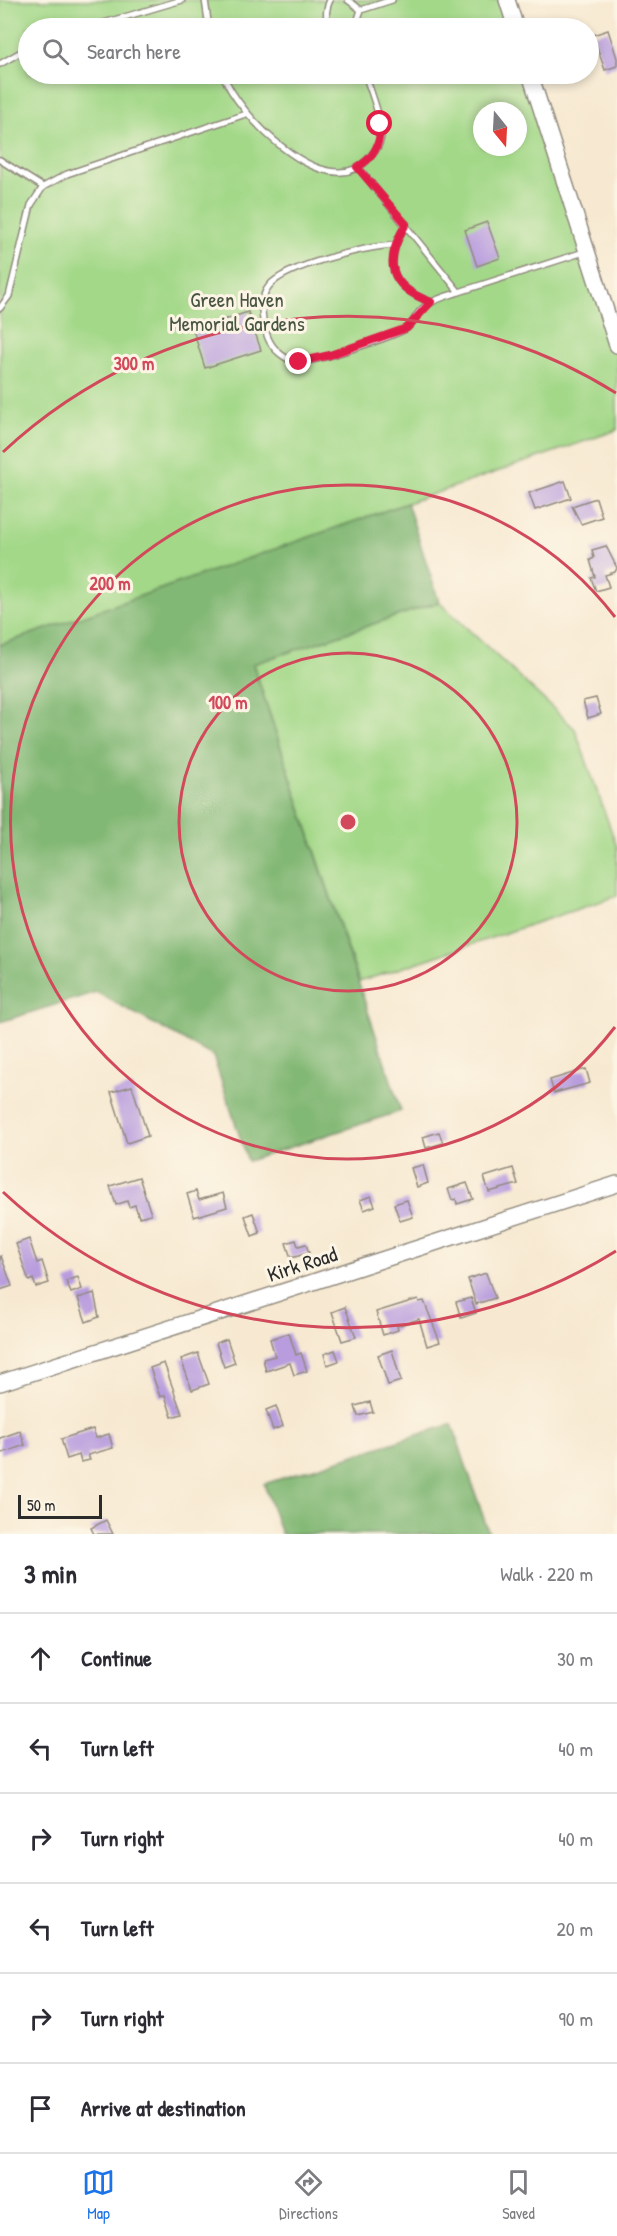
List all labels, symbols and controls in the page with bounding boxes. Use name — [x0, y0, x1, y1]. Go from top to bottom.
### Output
search box — [18, 18, 599, 84]
icon: search — [39, 35, 72, 68]
text: Search here — [87, 36, 181, 66]
north arrow — [473, 102, 527, 156]
route start — [366, 110, 392, 136]
park label: Green Haven Memorial Gardens — [169, 285, 305, 338]
route end — [285, 348, 311, 374]
text: 300 m — [114, 351, 154, 376]
text: 200 m — [90, 571, 130, 596]
text: 100 m — [208, 690, 248, 715]
centre of rings — [338, 812, 358, 832]
street label: Kirk Road — [263, 1239, 341, 1289]
scale bar — [18, 1492, 102, 1520]
text: 50 m — [27, 1494, 56, 1516]
text: 3 min — [24, 1556, 77, 1591]
text: Walk · 220 m — [500, 1560, 593, 1587]
icon: ahead — [24, 1642, 57, 1675]
text: Continue — [81, 1643, 152, 1673]
text: 30 m — [557, 1645, 593, 1672]
icon: left — [24, 1732, 57, 1765]
text: Turn left — [81, 1733, 154, 1763]
text: 40 m — [558, 1735, 593, 1762]
icon: right — [24, 1822, 57, 1855]
text: Turn right — [81, 1823, 164, 1853]
text: 40 m — [558, 1825, 593, 1852]
icon: left — [24, 1912, 57, 1945]
text: Turn left — [81, 1913, 154, 1943]
text: 20 m — [556, 1915, 593, 1942]
icon: right — [24, 2002, 57, 2035]
text: Turn right — [81, 2003, 164, 2033]
text: 90 m — [559, 2005, 593, 2032]
icon: arrive — [24, 2092, 57, 2125]
text: Arrive at destination — [81, 2093, 246, 2123]
tab: Map — [82, 2166, 115, 2224]
tab: Directions — [279, 2166, 338, 2224]
tab: Saved — [502, 2166, 535, 2224]

